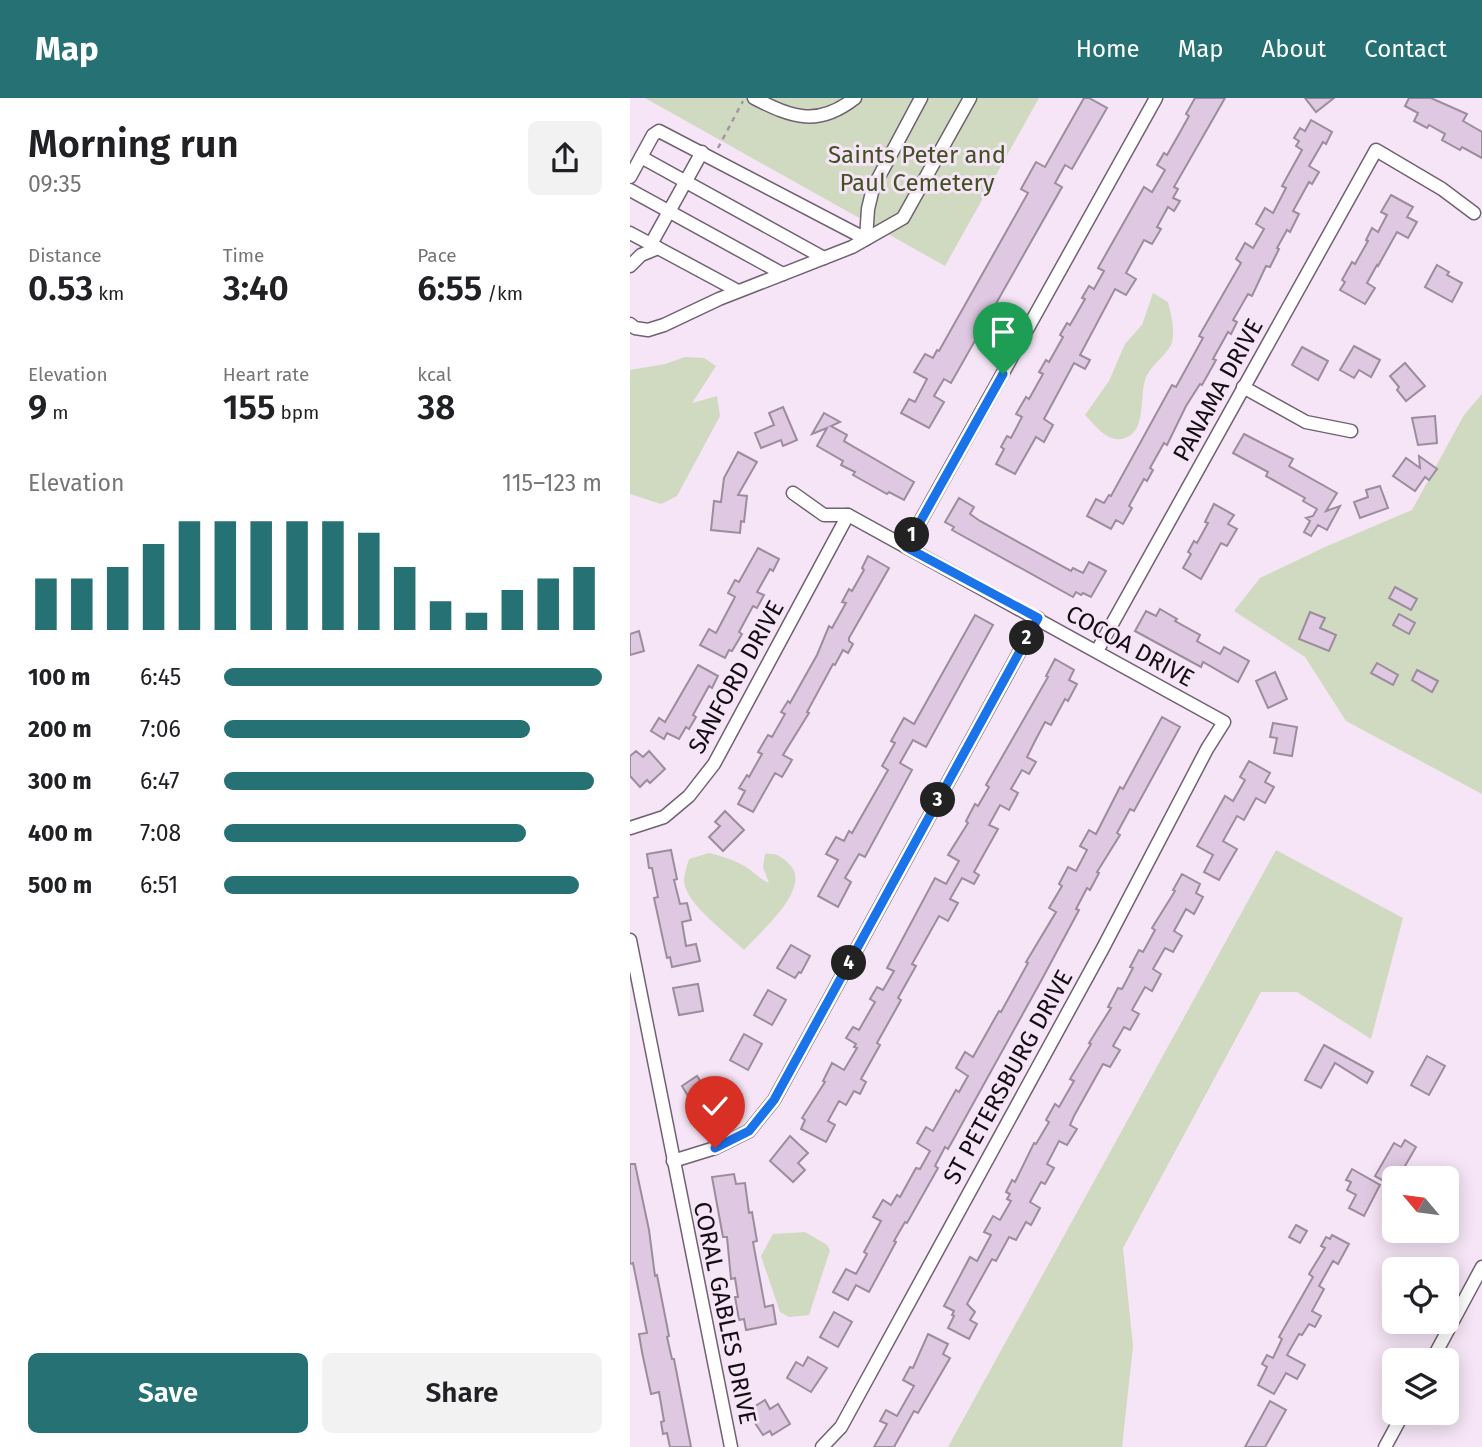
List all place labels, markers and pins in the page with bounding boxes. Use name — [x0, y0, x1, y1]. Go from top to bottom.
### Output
pin — [973, 302, 1033, 374]
pin: 1 — [894, 518, 930, 552]
pin: 2 — [1010, 620, 1044, 656]
pin: 3 — [920, 782, 956, 818]
pin: 4 — [832, 946, 866, 980]
pin — [685, 1076, 745, 1148]

